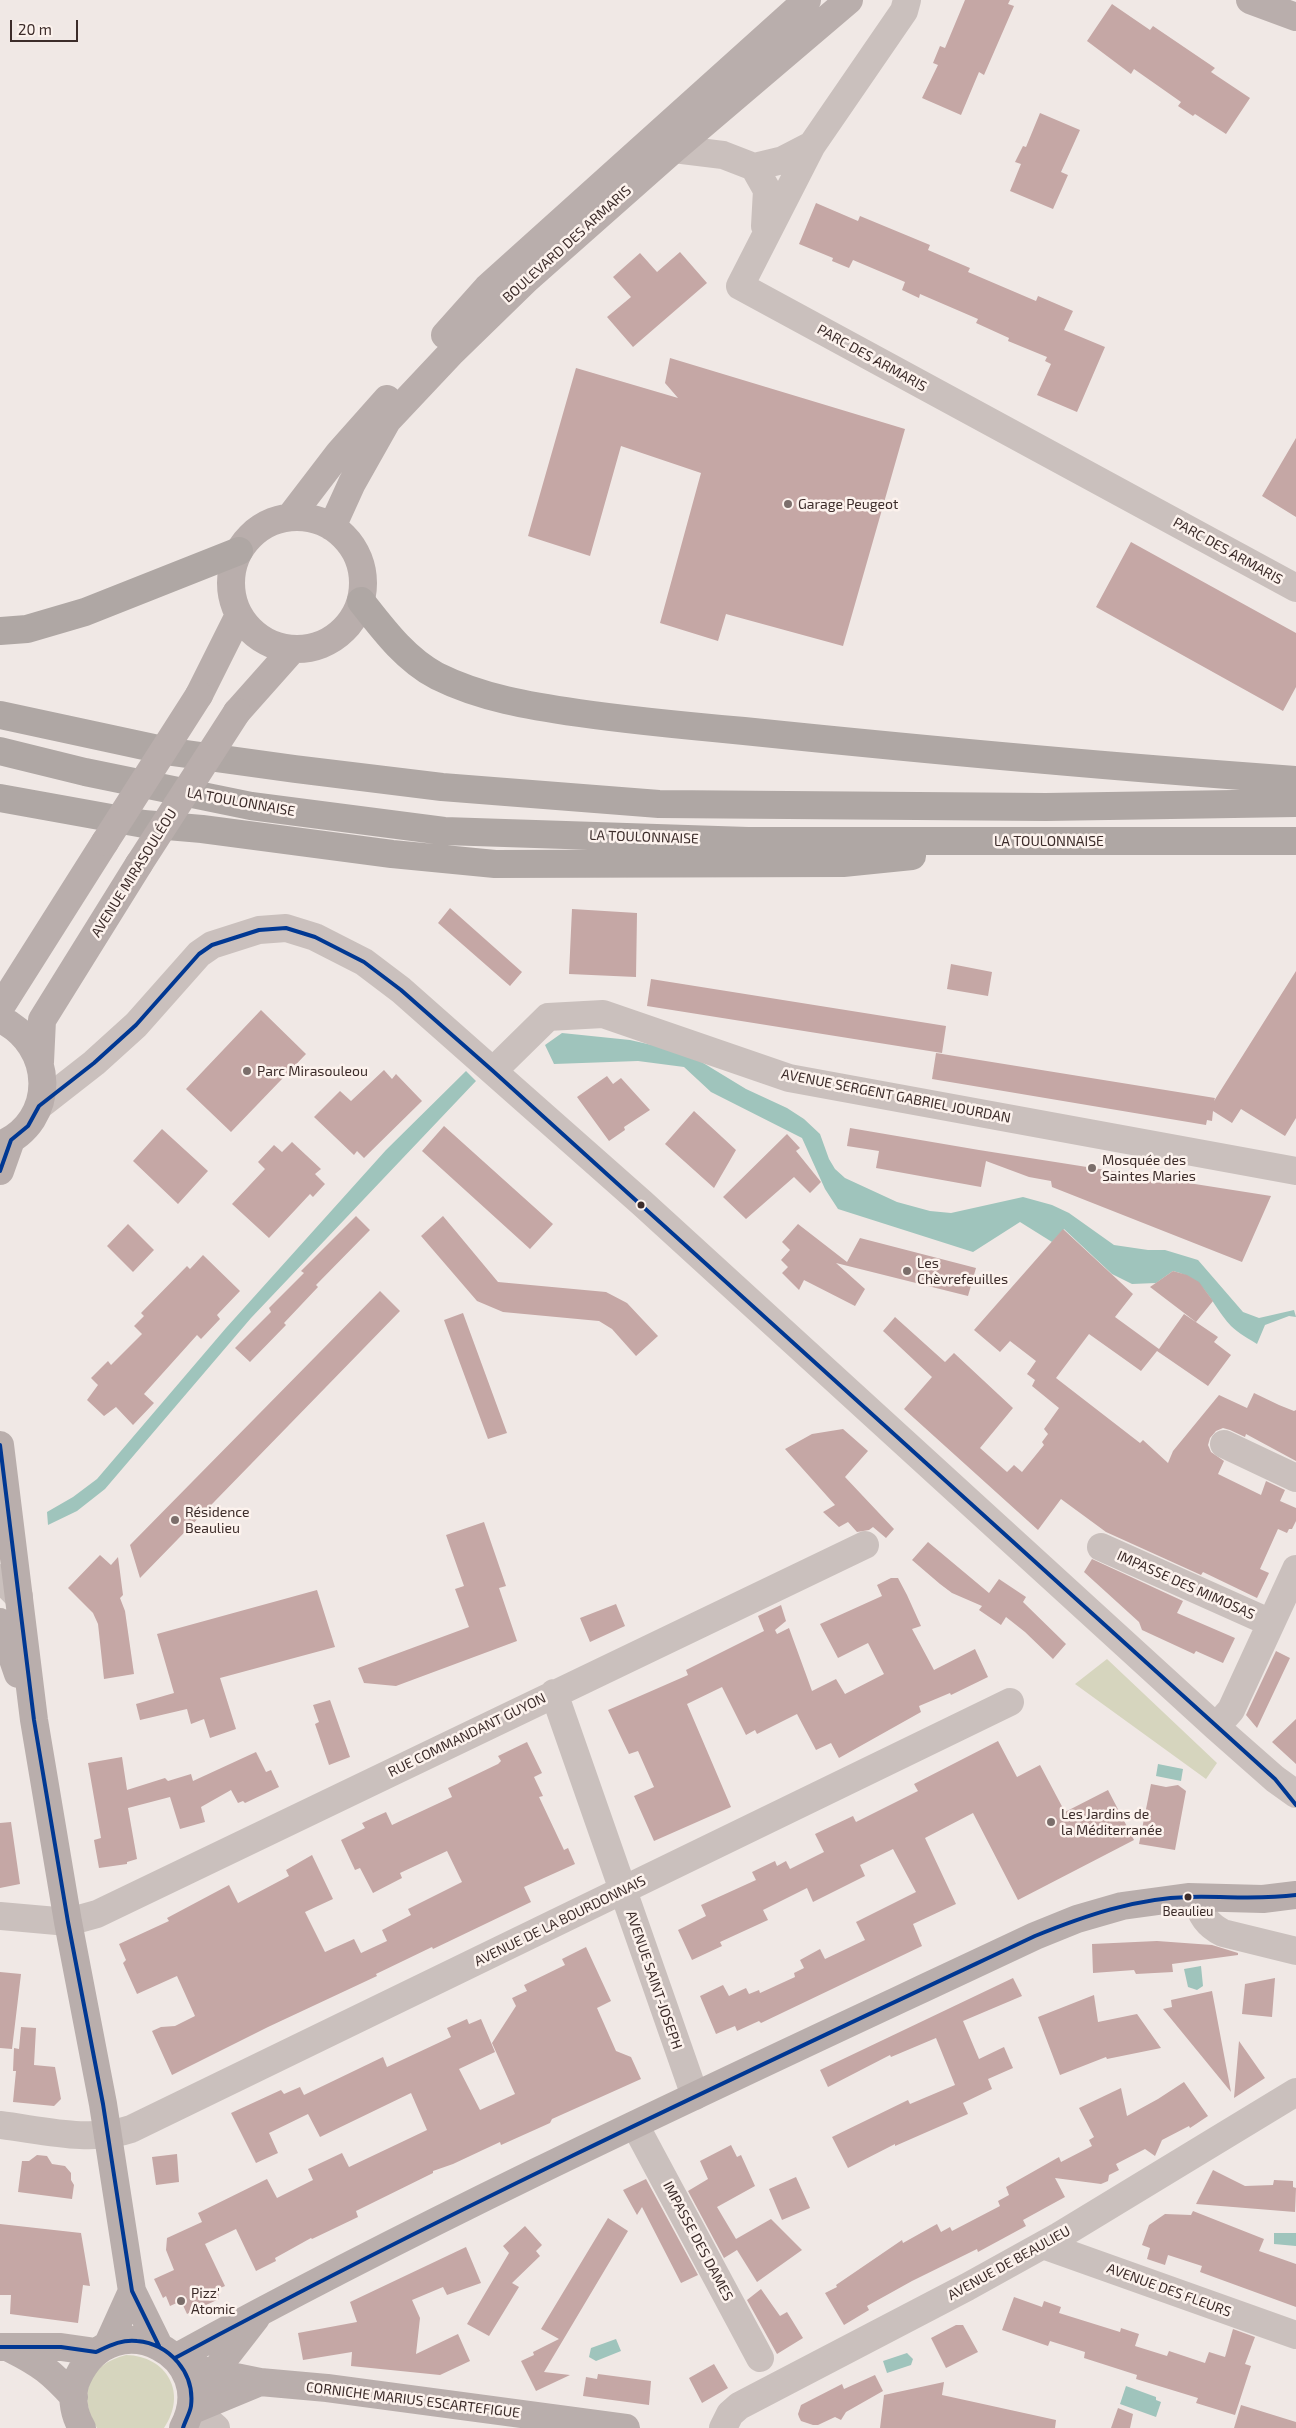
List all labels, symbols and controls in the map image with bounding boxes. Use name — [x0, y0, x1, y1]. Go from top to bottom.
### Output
scale bar — [12, 10, 80, 42]
text: 20 m — [18, 20, 52, 38]
street label: BOULEVARD DES ARMARIS — [499, 182, 635, 306]
street label: PARC DES ARMARIS — [814, 321, 930, 395]
place label: Garage Peugeot — [798, 496, 898, 512]
marker: Garage Peugeot — [782, 498, 794, 510]
street label: PARC DES ARMARIS — [1170, 514, 1286, 588]
street label: LA TOULONNAISE — [185, 784, 297, 820]
street label: AVENUE MIRASOULÉOU — [88, 806, 180, 940]
street label: LA TOULONNAISE — [589, 827, 699, 847]
street label: LA TOULONNAISE — [994, 833, 1104, 849]
place label: Parc Mirasouleou — [257, 1063, 368, 1079]
marker: Parc Mirasouleou — [241, 1065, 253, 1077]
street label: AVENUE SERGENT GABRIEL JOURDAN — [780, 1065, 1012, 1127]
place label: Mosquée des Saintes Maries — [1102, 1152, 1196, 1184]
marker: Mosquée des Saintes Maries — [1086, 1162, 1098, 1174]
unlabelled marker — [636, 1200, 646, 1210]
place label: Les Chèvrefeuilles — [917, 1255, 1008, 1288]
marker: Les Chèvrefeuilles — [901, 1265, 913, 1277]
place label: Résidence Beaulieu — [185, 1504, 250, 1536]
marker: Résidence Beaulieu — [169, 1514, 181, 1526]
street label: IMPASSE DES MIMOSAS — [1114, 1547, 1258, 1623]
street label: RUE COMMANDANT GUYON — [385, 1689, 549, 1781]
place label: Les Jardins de la Méditerranée — [1061, 1806, 1162, 1838]
marker: Les Jardins de la Méditerranée — [1045, 1816, 1057, 1828]
street label: AVENUE DE LA BOURDONNAIS — [472, 1872, 648, 1970]
marker: Beaulieu — [1183, 1892, 1193, 1902]
place label: Beaulieu — [1162, 1904, 1214, 1920]
street label: AVENUE SAINT-JOSEPH — [622, 1909, 686, 2051]
street label: IMPASSE DES DAMES — [659, 2178, 737, 2304]
street label: AVENUE DE BEAULIEU — [945, 2222, 1073, 2304]
street label: AVENUE DES FLEURS — [1104, 2260, 1234, 2320]
place label: Pizz' Atomic — [191, 2285, 235, 2318]
marker: Pizz' Atomic — [175, 2295, 187, 2307]
street label: CORNICHE MARIUS ESCARTEFIGUE — [305, 2379, 521, 2421]

